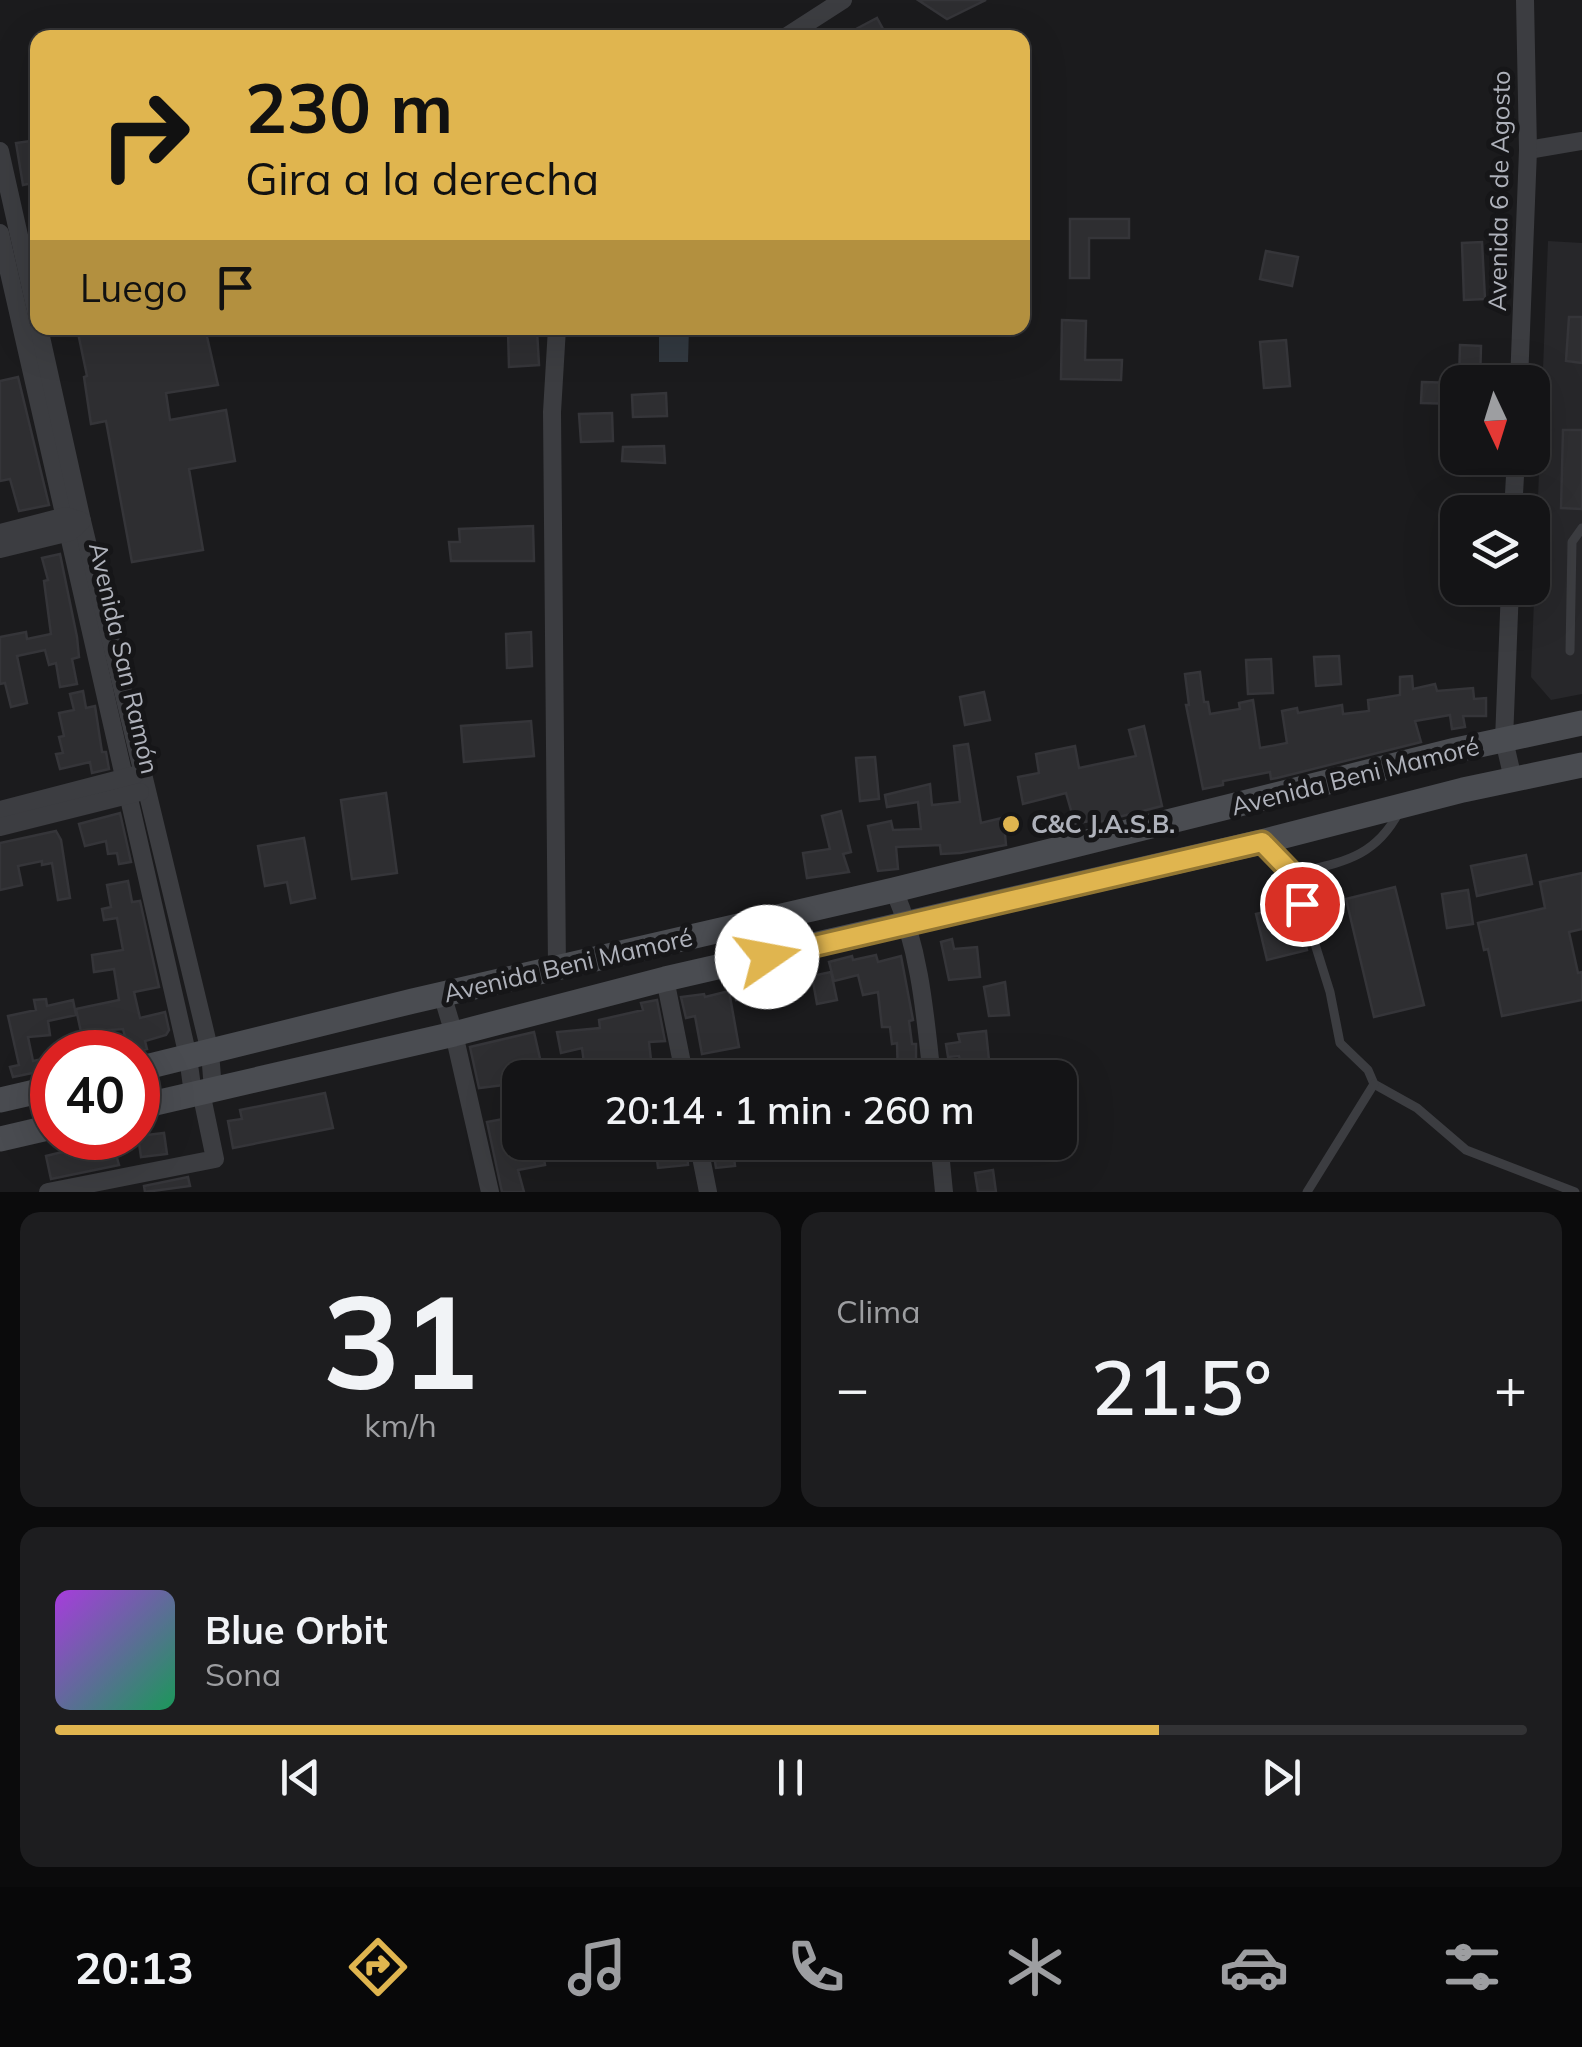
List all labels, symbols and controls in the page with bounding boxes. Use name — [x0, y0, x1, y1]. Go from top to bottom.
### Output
text: 230 m — [245, 63, 453, 151]
icon: right — [80, 70, 210, 200]
street label: Avenida 6 de Agosto — [1481, 70, 1516, 312]
text: Gira a la derecha — [245, 150, 599, 206]
icon: arrive — [208, 260, 263, 315]
text: Luego — [80, 264, 188, 312]
north arrow — [1440, 365, 1550, 475]
map controls — [1440, 365, 1550, 605]
button: layers — [1440, 495, 1550, 605]
street label: Avenida San Ramón — [83, 539, 166, 777]
street label: Avenida Beni Mamoré — [1228, 730, 1482, 821]
place label: C&C J.A.S.B. — [1031, 808, 1175, 839]
marker: C&C J.A.S.B. — [1000, 813, 1022, 835]
pin — [1260, 862, 1345, 947]
icon: arrive — [1275, 877, 1330, 932]
position arrow — [715, 905, 819, 1009]
street label: Avenida Beni Mamoré — [440, 921, 695, 1008]
speed limit sign: 40 — [30, 1030, 160, 1160]
text: 20:14 · 1 min · 260 m — [604, 1086, 975, 1134]
text: 31 — [322, 1258, 479, 1422]
text: Clima — [836, 1291, 920, 1331]
text: 21.5° — [1091, 1340, 1272, 1434]
text: − — [836, 1353, 869, 1422]
text: + — [1494, 1353, 1527, 1422]
text: km/h — [364, 1405, 437, 1445]
text: Blue Orbit — [205, 1606, 388, 1654]
text: Sona — [205, 1654, 281, 1694]
icon: previous — [273, 1750, 328, 1805]
icon: pause — [763, 1750, 818, 1805]
icon: next — [1254, 1750, 1309, 1805]
icon: directions — [343, 1932, 413, 2002]
icon: music — [562, 1932, 632, 2002]
icon: phone — [781, 1932, 851, 2002]
icon: climate — [1000, 1932, 1070, 2002]
icon: car — [1219, 1932, 1289, 2002]
icon: filters — [1437, 1932, 1507, 2002]
text: 20:13 — [74, 1939, 194, 1995]

